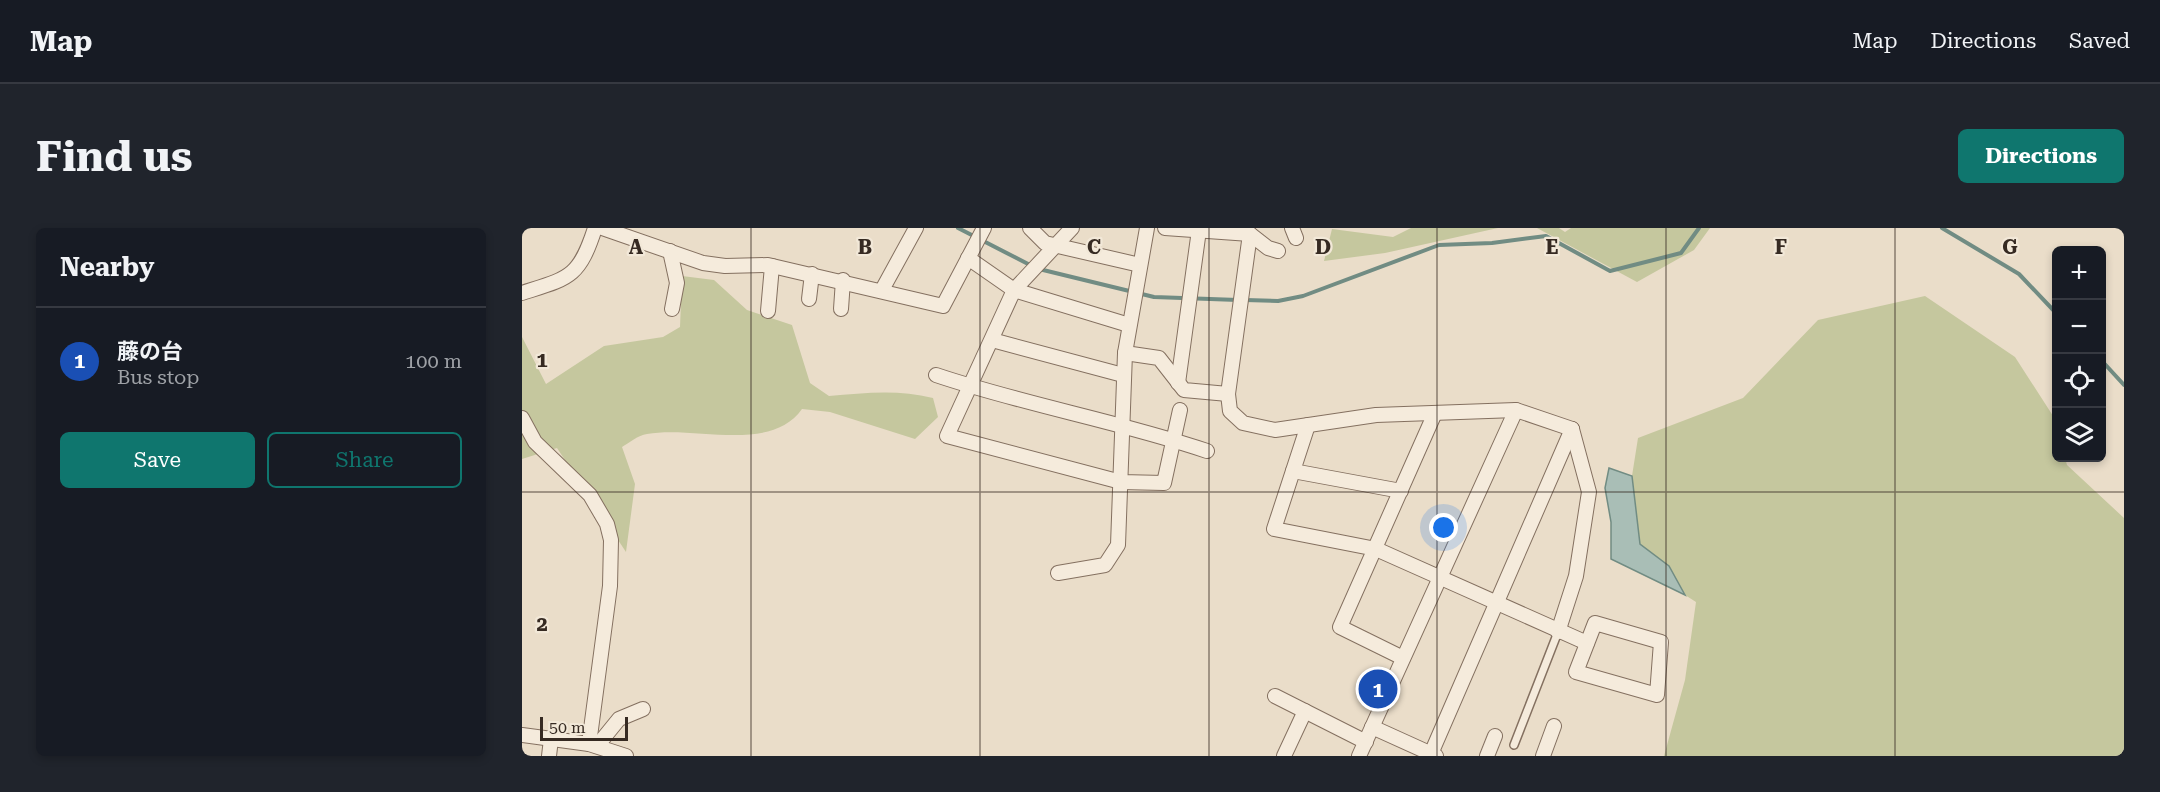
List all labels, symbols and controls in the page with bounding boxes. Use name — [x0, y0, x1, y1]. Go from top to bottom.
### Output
text: Map — [30, 25, 92, 58]
text: Map — [1853, 29, 1897, 53]
text: Directions — [1930, 29, 2036, 53]
text: Saved — [2069, 29, 2130, 53]
button: Directions — [1958, 129, 2124, 183]
text: Find us — [36, 132, 193, 181]
text: A — [629, 235, 644, 259]
text: B — [858, 235, 872, 259]
text: C — [1087, 235, 1101, 259]
text: D — [1315, 235, 1331, 259]
text: E — [1546, 235, 1559, 259]
text: F — [1775, 235, 1787, 259]
text: G — [2002, 235, 2018, 259]
map controls — [2052, 246, 2106, 462]
button: + — [2052, 246, 2106, 300]
text: Nearby — [60, 252, 154, 282]
button: − — [2052, 300, 2106, 354]
text: 藤の台 — [117, 339, 183, 364]
text: 1 — [536, 348, 548, 372]
text: 1 — [74, 349, 85, 373]
text: 100 m — [405, 349, 462, 373]
button: locate — [2052, 354, 2106, 408]
text: Bus stop — [117, 365, 199, 389]
button: layers — [2052, 408, 2106, 462]
button: Save — [60, 432, 255, 488]
button: Share — [267, 432, 462, 488]
your location — [1429, 513, 1458, 542]
text: 2 — [536, 612, 548, 636]
pin: 1 — [1358, 666, 1398, 712]
scale bar — [540, 714, 628, 742]
text: 50 m — [549, 718, 586, 737]

